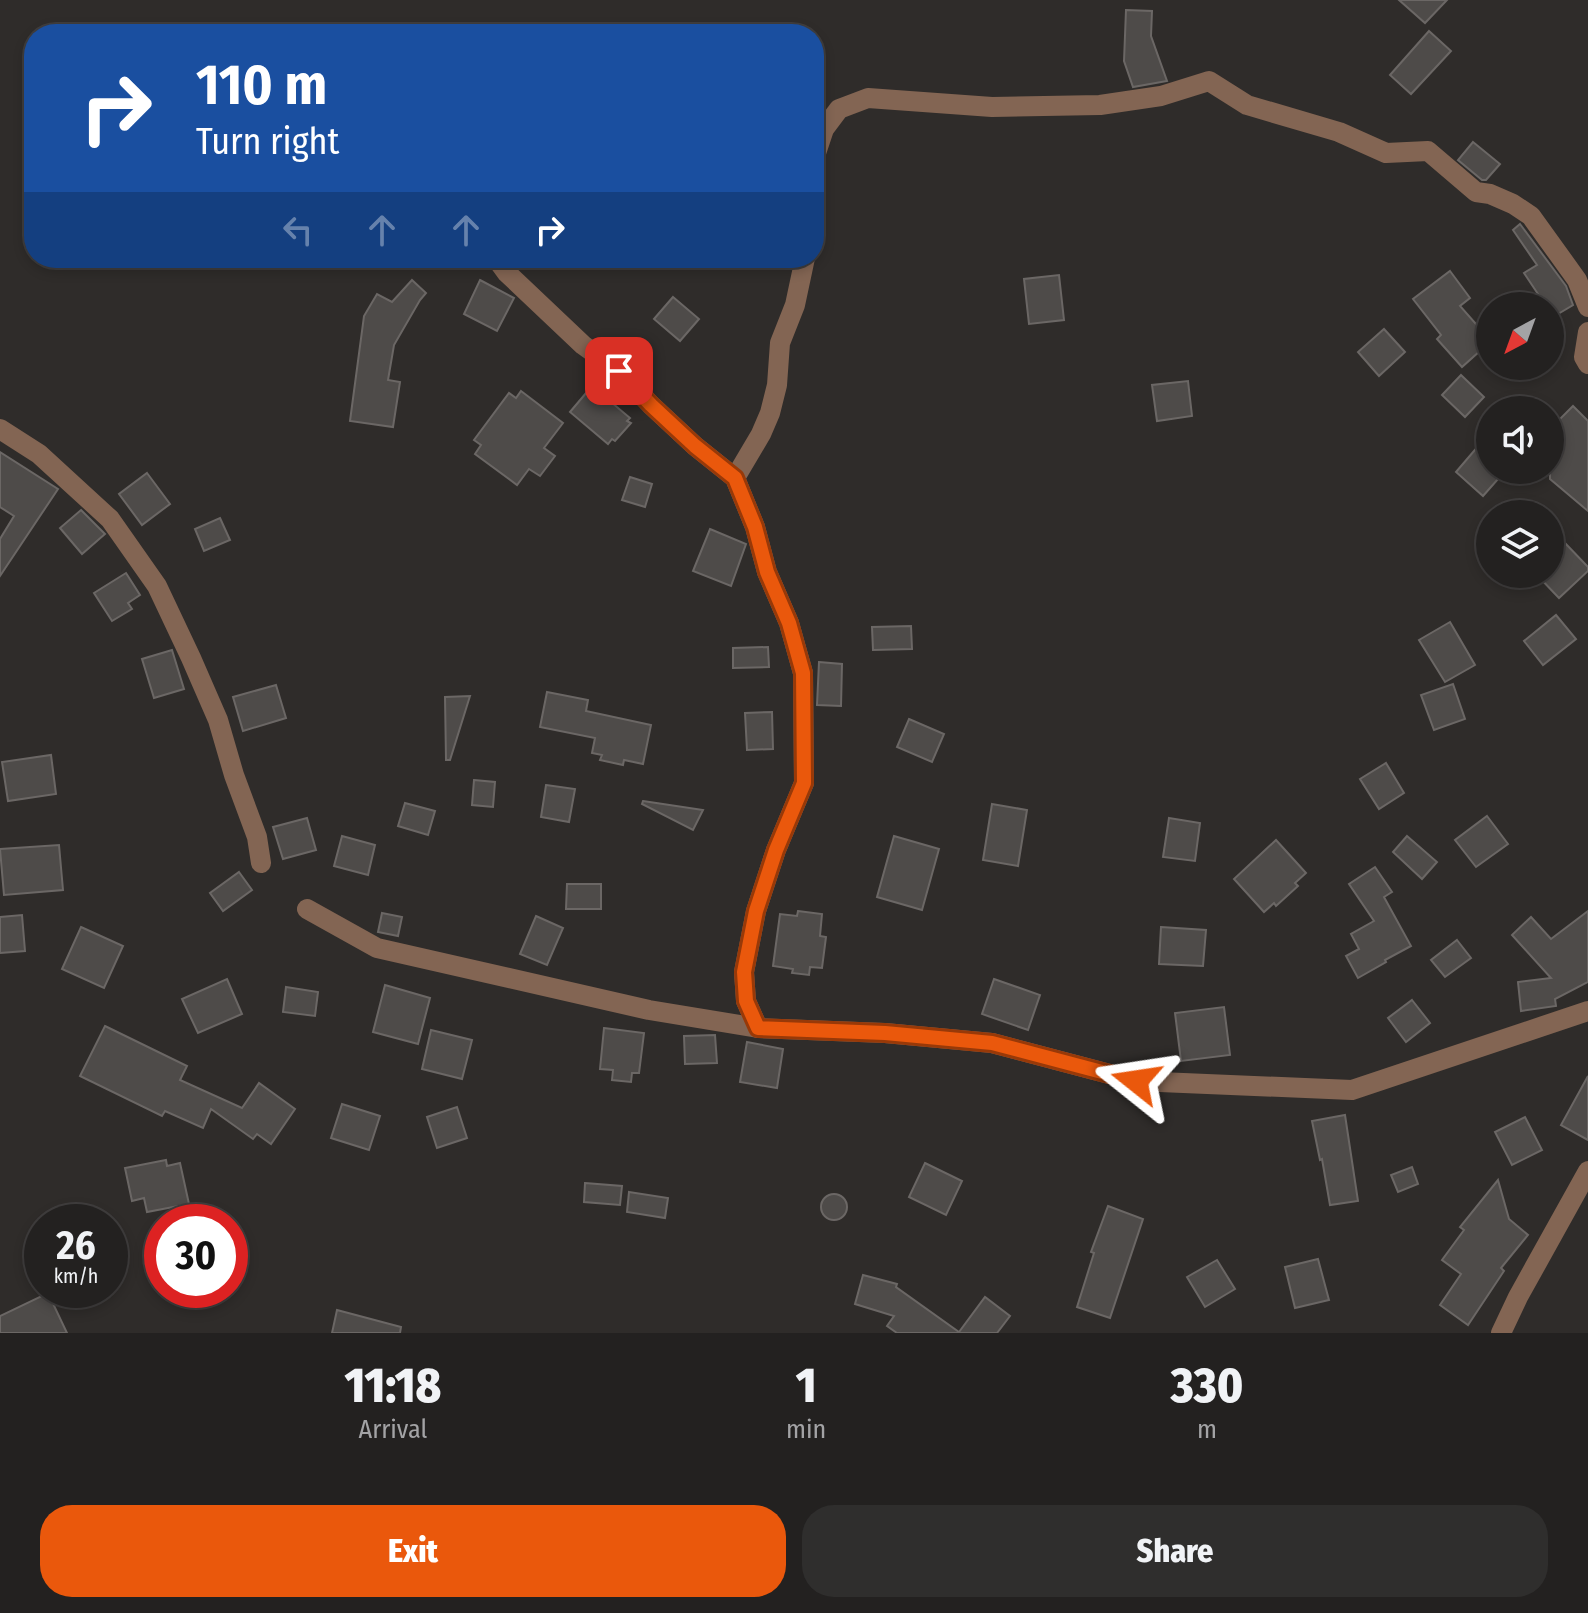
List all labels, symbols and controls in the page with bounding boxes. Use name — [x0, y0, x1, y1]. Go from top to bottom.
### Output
text: 110 m — [196, 52, 327, 119]
icon: right — [64, 56, 168, 160]
text: Turn right — [196, 120, 339, 164]
icon: left — [276, 208, 320, 252]
icon: ahead — [360, 208, 404, 252]
icon: ahead — [444, 208, 488, 252]
icon: right — [528, 208, 572, 252]
north arrow — [1476, 292, 1564, 380]
map controls — [1476, 292, 1564, 588]
pin — [585, 337, 653, 405]
icon: arrive — [597, 349, 641, 393]
button: sound — [1476, 396, 1564, 484]
button: layers — [1476, 500, 1564, 588]
position arrow — [1094, 1039, 1178, 1123]
speed limit sign: 30 — [144, 1204, 248, 1308]
text: 26 — [56, 1222, 96, 1270]
text: km/h — [54, 1264, 98, 1288]
text: 11:18 — [345, 1357, 441, 1415]
text: 1 — [796, 1357, 816, 1415]
text: 330 — [1171, 1357, 1243, 1415]
text: Arrival — [358, 1414, 427, 1445]
text: min — [786, 1414, 826, 1445]
text: m — [1197, 1414, 1217, 1445]
button: Exit — [40, 1505, 786, 1597]
button: Share — [802, 1505, 1548, 1597]

